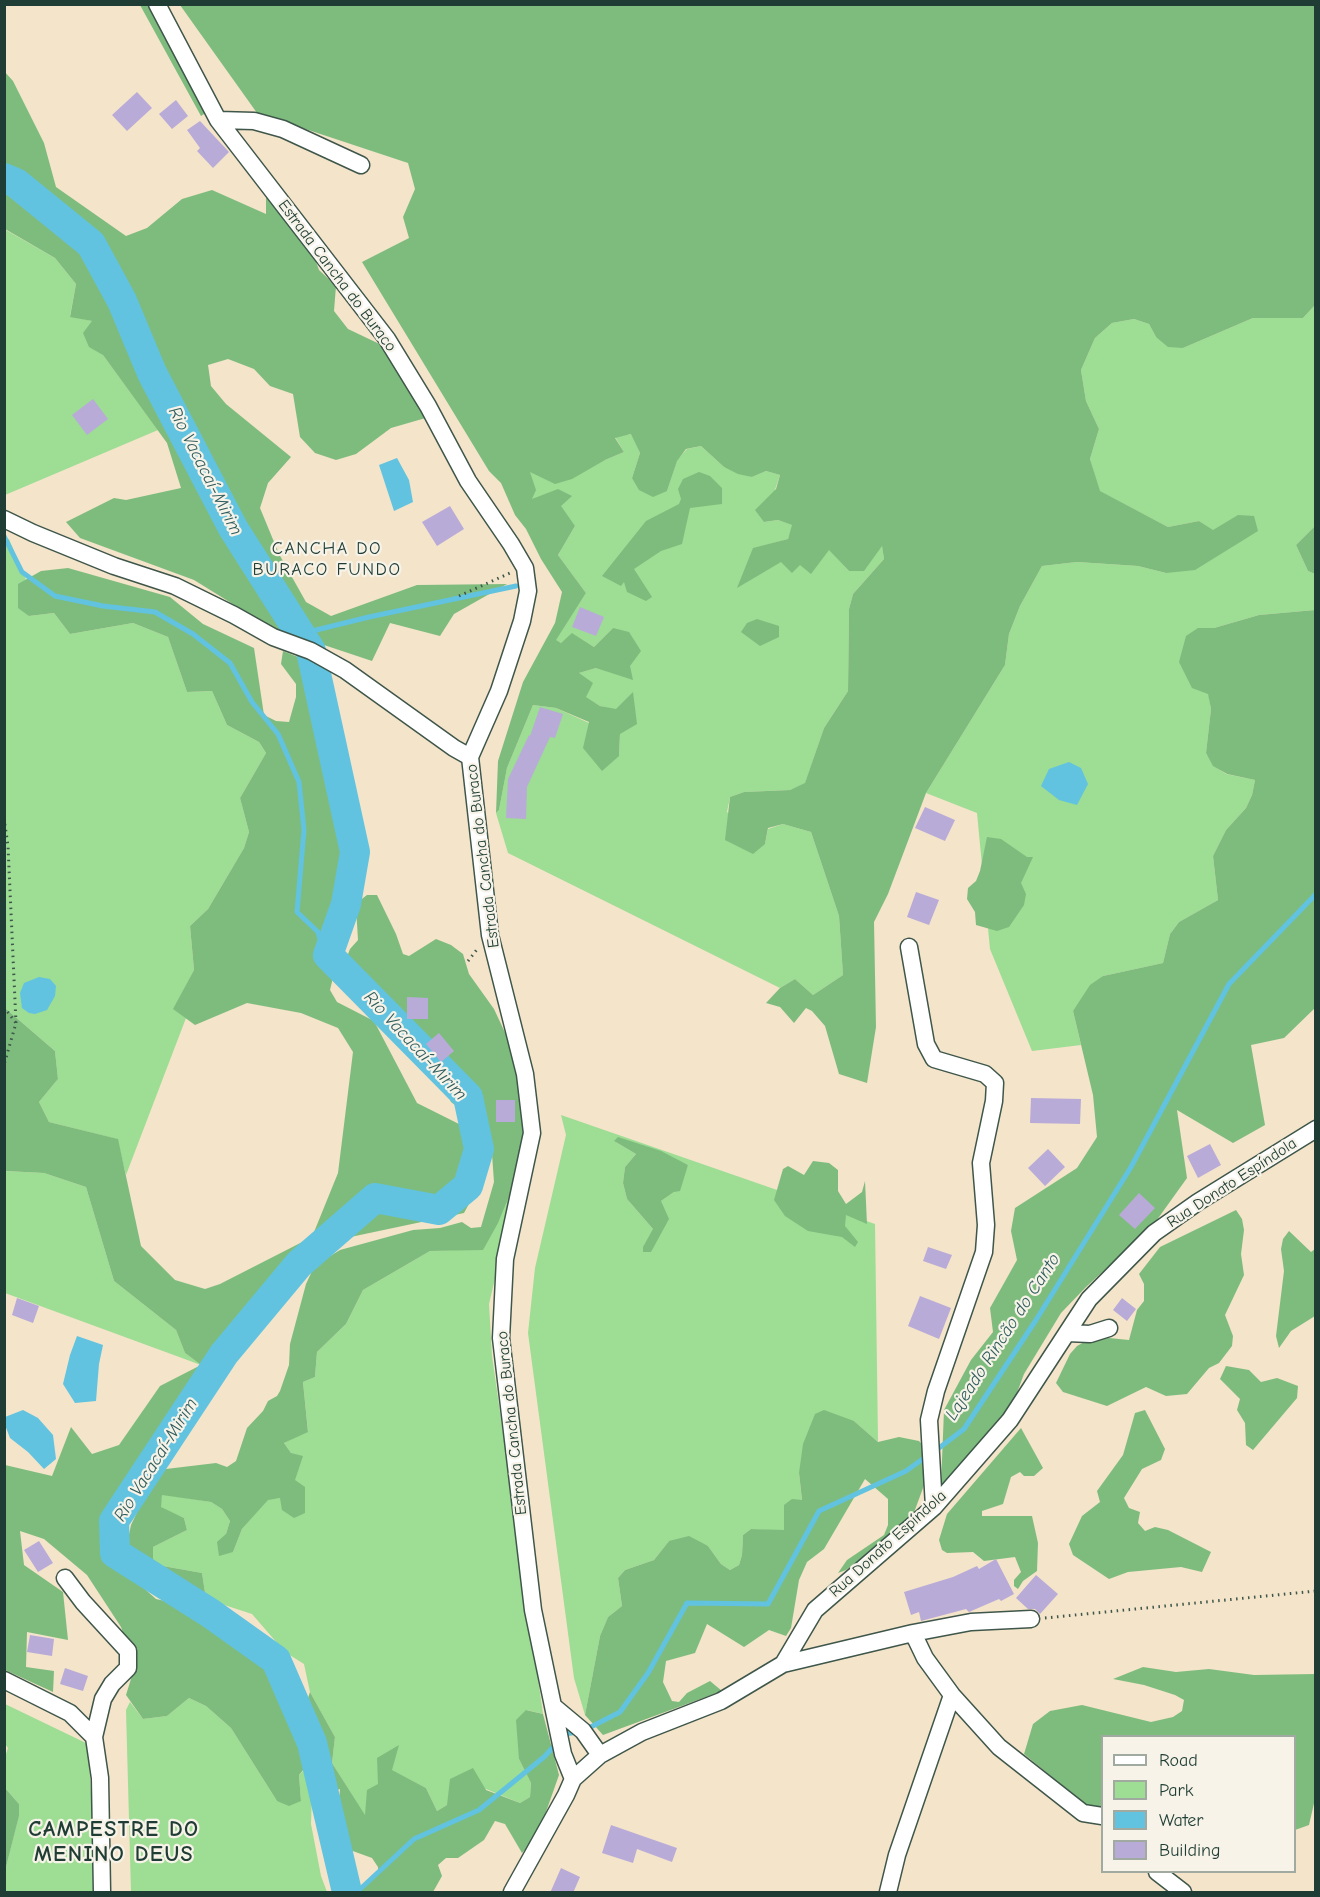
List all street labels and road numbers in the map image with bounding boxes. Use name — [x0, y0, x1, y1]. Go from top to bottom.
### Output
street label: Estrada Cancha do Buraco — [274, 196, 400, 356]
street label: Estrada Cancha do Buraco — [462, 763, 504, 949]
street label: Rua Donato Espíndola — [1164, 1134, 1300, 1232]
street label: Estrada Cancha do Buraco — [493, 1330, 531, 1516]
street label: Rua Donato Espíndola — [826, 1486, 950, 1602]

